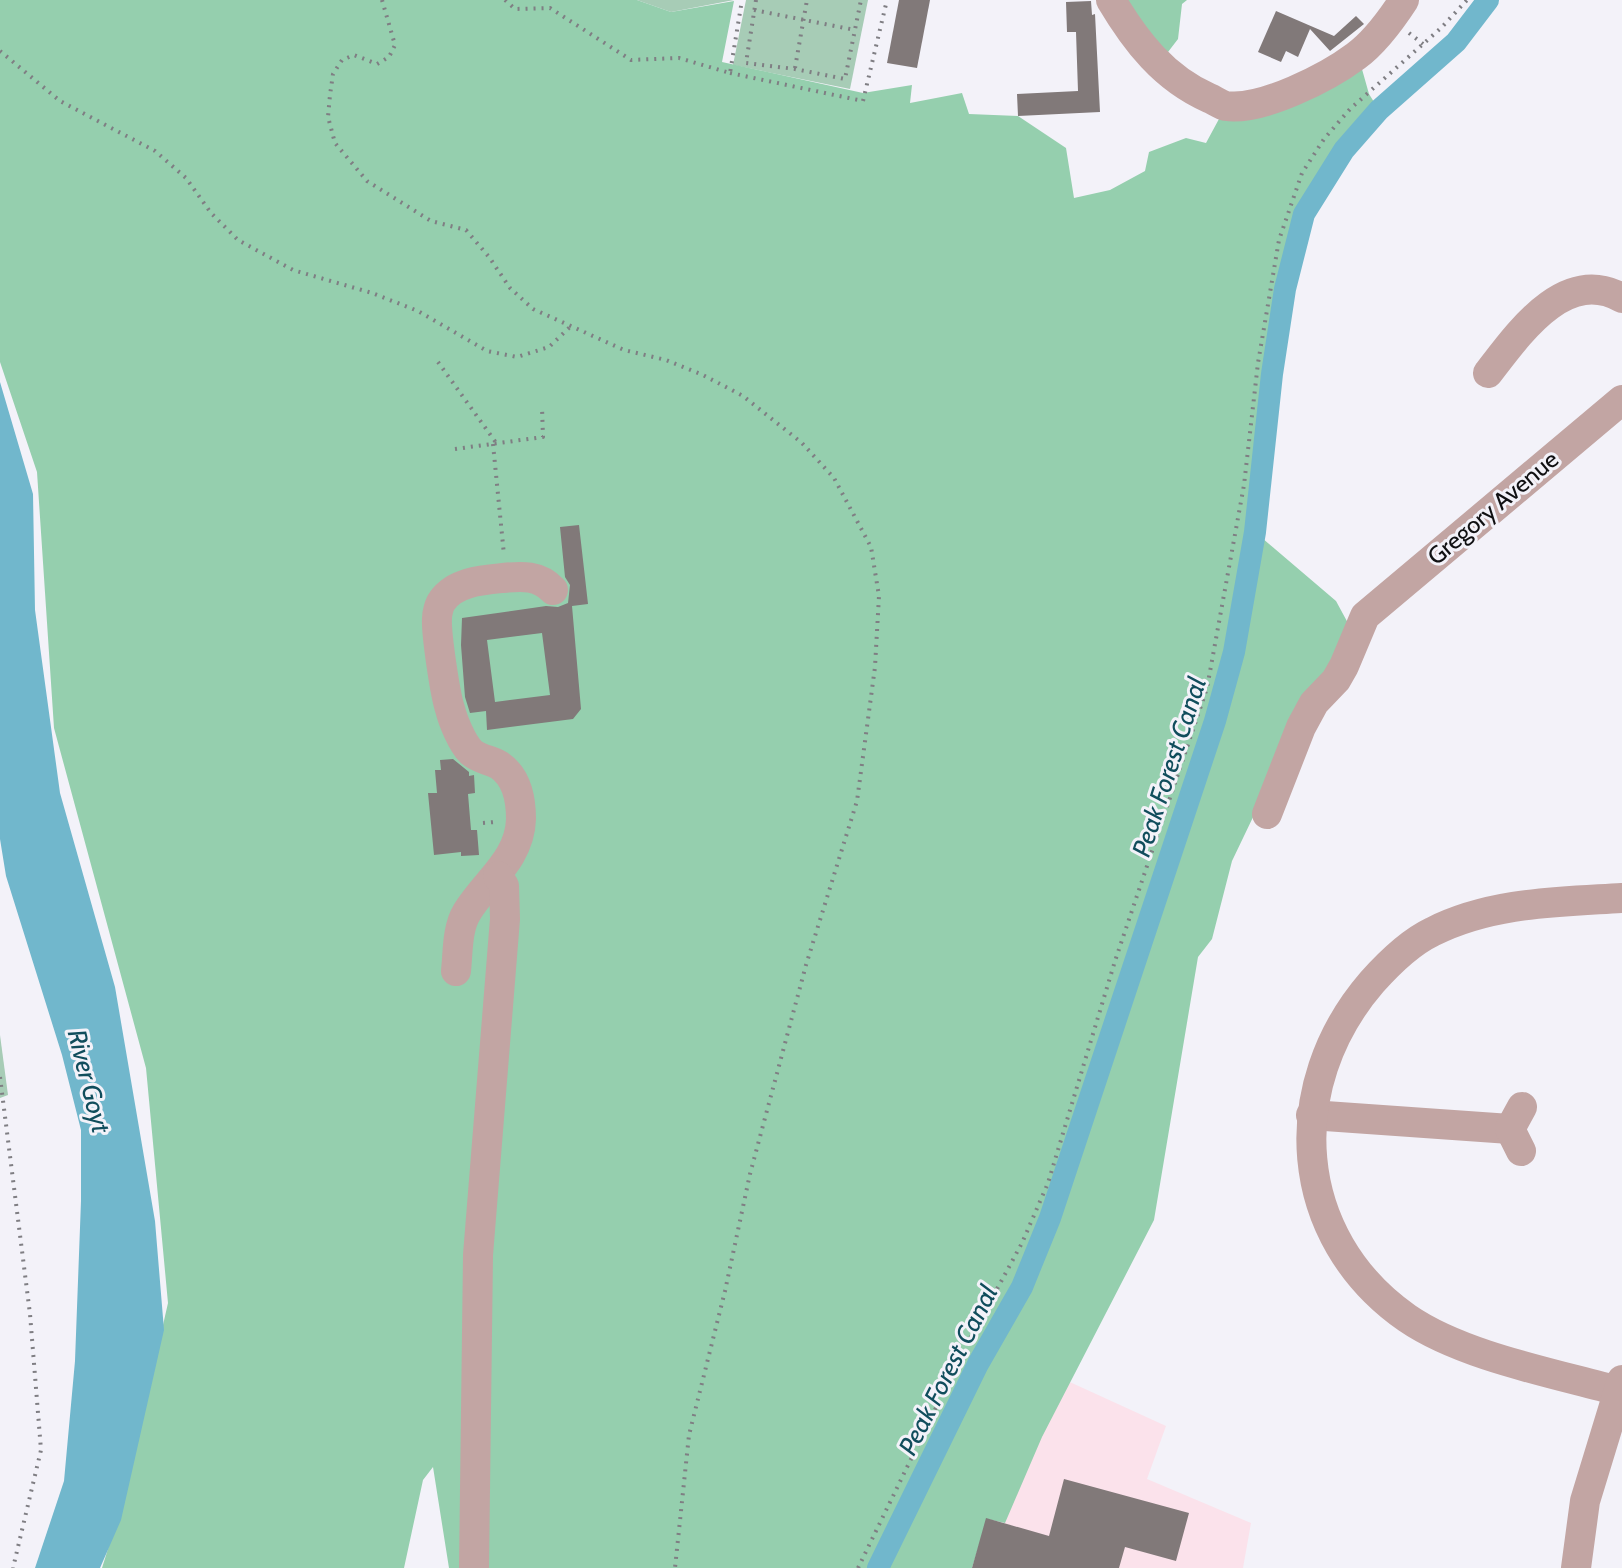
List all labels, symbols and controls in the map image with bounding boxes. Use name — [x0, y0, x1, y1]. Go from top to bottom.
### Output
street label: Gregory Avenue — [1421, 444, 1564, 571]
water label: Peak Forest Canal — [1125, 673, 1213, 861]
water label: River Goyt — [61, 1026, 118, 1137]
water label: Peak Forest Canal — [891, 1280, 1005, 1460]

